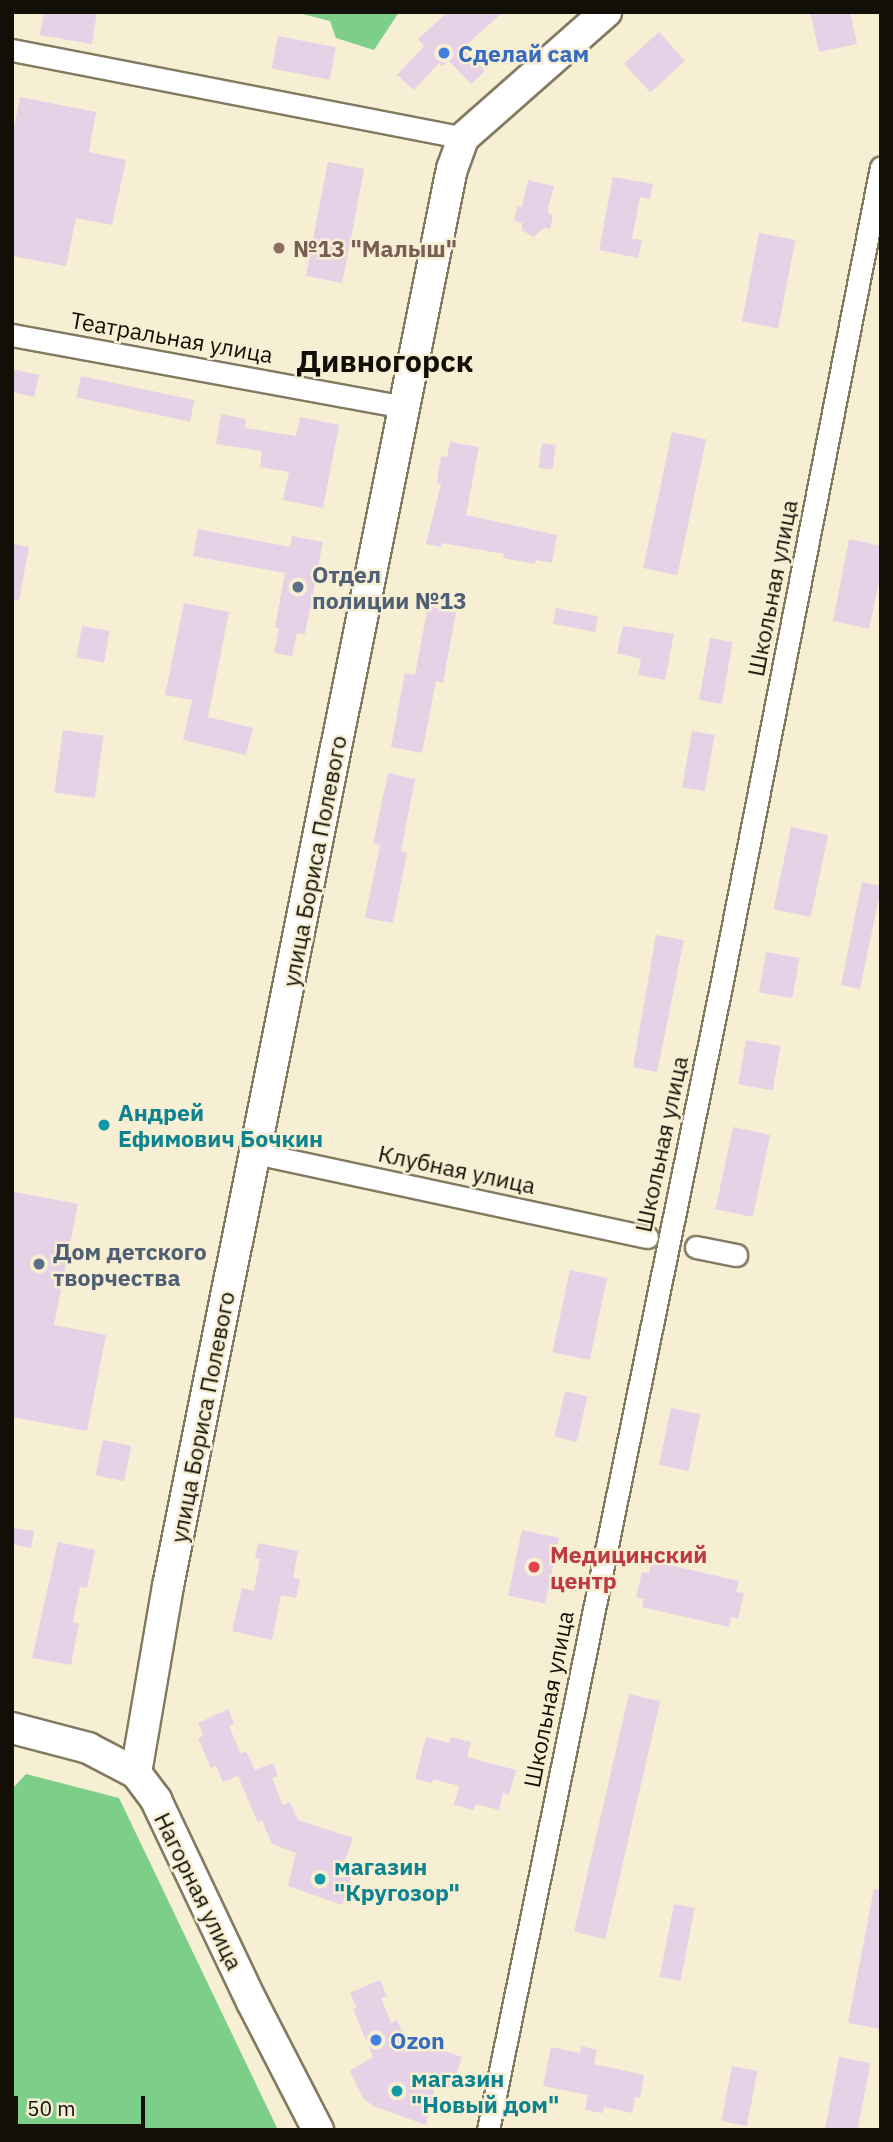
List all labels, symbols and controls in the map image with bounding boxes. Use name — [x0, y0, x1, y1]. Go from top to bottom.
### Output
place label: Сделай сам — [458, 39, 589, 67]
marker: Сделай сам — [436, 45, 452, 61]
place label: №13 "Малыш" — [293, 234, 457, 262]
marker: №13 "Малыш" — [271, 240, 287, 256]
street label: Театральная улица — [69, 306, 275, 368]
district label: Дивногорск — [297, 343, 473, 379]
street label: Школьная улица — [741, 497, 803, 679]
place label: Отдел полиции №13 — [312, 560, 467, 614]
marker: Отдел полиции №13 — [290, 579, 306, 595]
street label: улица Бориса Полевого — [276, 733, 352, 989]
street label: Школьная улица — [629, 1053, 693, 1235]
place label: Андрей Ефимович Бочкин — [118, 1098, 323, 1152]
marker: Андрей Ефимович Бочкин — [96, 1117, 112, 1133]
street label: Клубная улица — [376, 1139, 538, 1199]
place label: Дом детского творчества — [53, 1237, 207, 1291]
marker: Дом детского творчества — [31, 1256, 47, 1272]
street label: улица Бориса Полевого — [164, 1289, 240, 1545]
place label: Медицинский центр — [550, 1540, 707, 1594]
marker: Медицинский центр — [524, 1557, 544, 1577]
street label: Школьная улица — [517, 1608, 579, 1790]
street label: Нагорная улица — [149, 1808, 249, 1974]
place label: магазин "Кругозор" — [334, 1852, 460, 1906]
marker: магазин "Кругозор" — [312, 1871, 328, 1887]
place label: Ozon — [390, 2026, 445, 2054]
marker: Ozon — [368, 2032, 384, 2048]
place label: магазин "Новый дом" — [411, 2064, 559, 2118]
scale bar — [18, 2082, 149, 2126]
marker: магазин "Новый дом" — [389, 2083, 405, 2099]
text: 50 m — [27, 2094, 76, 2122]

